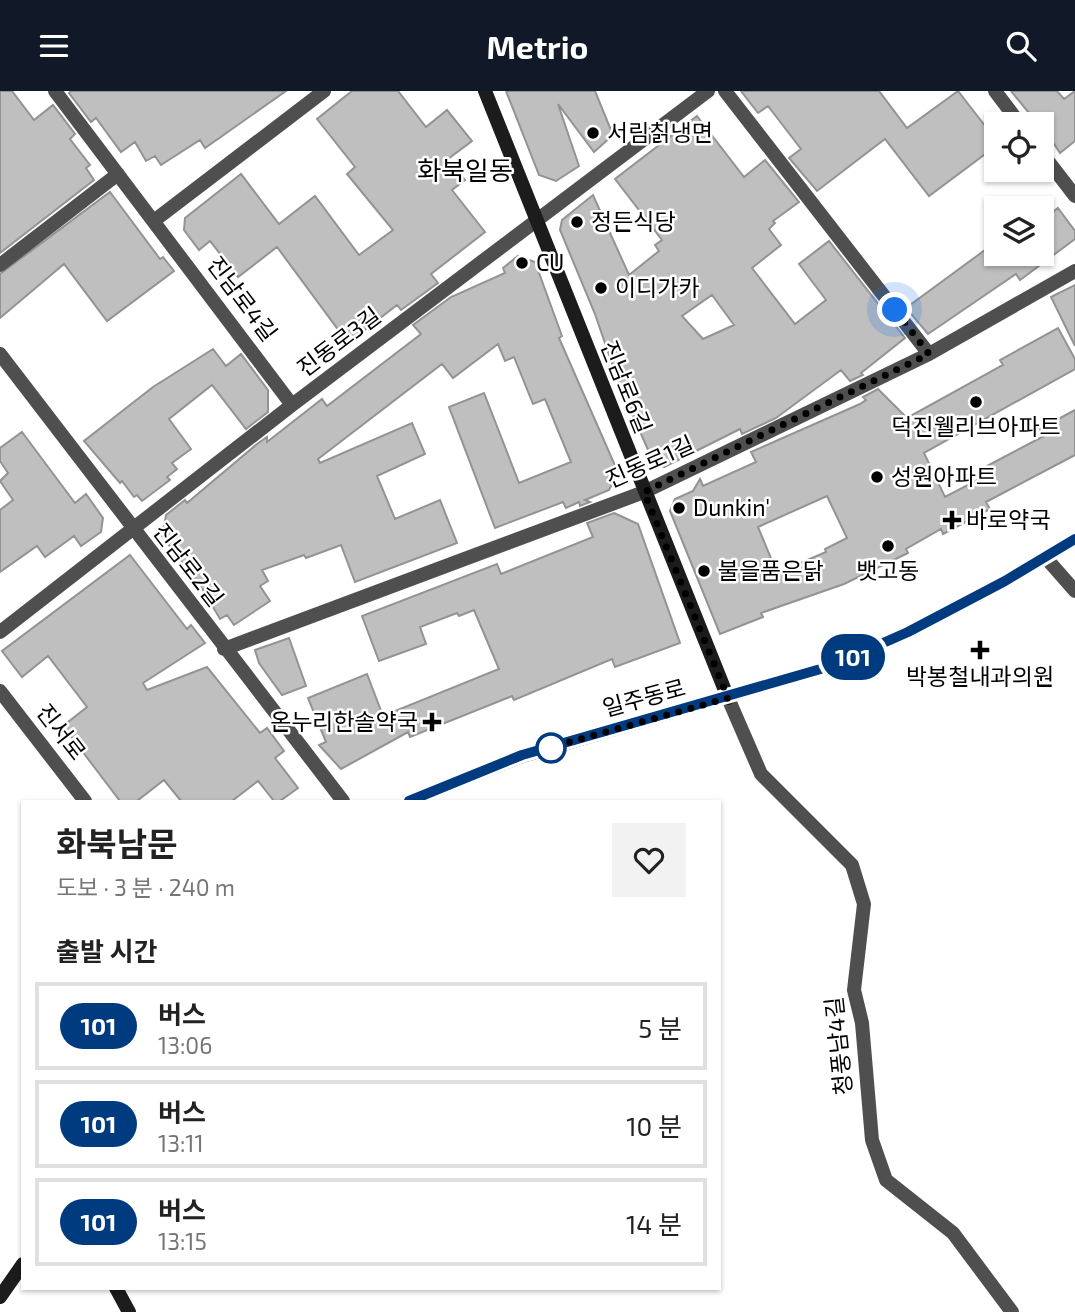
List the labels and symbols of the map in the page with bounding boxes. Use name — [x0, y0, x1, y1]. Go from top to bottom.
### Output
place label: 서림칡냉면 — [607, 118, 713, 146]
marker: 서림칡냉면 — [585, 125, 601, 141]
district label: 화북일동 — [417, 154, 513, 185]
place label: 정든식당 — [591, 207, 676, 235]
marker: 정든식당 — [569, 214, 585, 230]
place label: CU — [536, 248, 564, 276]
street label: 진남로4길 — [202, 251, 284, 346]
marker: CU — [514, 255, 530, 271]
place label: 이디가카 — [615, 273, 700, 301]
marker: 이디가카 — [593, 280, 609, 296]
your location — [877, 292, 912, 327]
street label: 진동로3길 — [291, 301, 386, 382]
street label: 진남로6길 — [596, 336, 658, 437]
marker: 덕진웰리브아파트 — [968, 394, 984, 410]
place label: 덕진웰리브아파트 — [891, 412, 1061, 440]
street label: 진동로1길 — [601, 429, 698, 493]
place label: 성원아파트 — [891, 462, 997, 490]
marker: 성원아파트 — [869, 469, 885, 485]
place label: Dunkin' — [693, 493, 770, 521]
marker: Dunkin' — [671, 500, 687, 516]
place label: 바로약국 — [966, 505, 1051, 533]
marker: 바로약국 — [944, 512, 960, 528]
street label: 진남로2길 — [148, 517, 230, 611]
marker: 뱃고동 — [880, 538, 896, 554]
place label: 불을품은닭 — [718, 556, 824, 584]
place label: 뱃고동 — [856, 556, 920, 584]
marker: 불을품은닭 — [696, 563, 712, 579]
line badge: 101 — [813, 634, 893, 680]
marker: 박봉철내과의원 — [970, 640, 990, 660]
place label: 박봉철내과의원 — [906, 662, 1054, 690]
street label: 일주동로 — [599, 673, 688, 722]
street label: 진서로 — [31, 698, 92, 765]
place label: 온누리한솔약국 — [270, 707, 418, 735]
marker: 온누리한솔약국 — [424, 714, 440, 730]
unlabelled marker — [536, 733, 566, 763]
street label: 청풍남4길 — [819, 996, 857, 1097]

